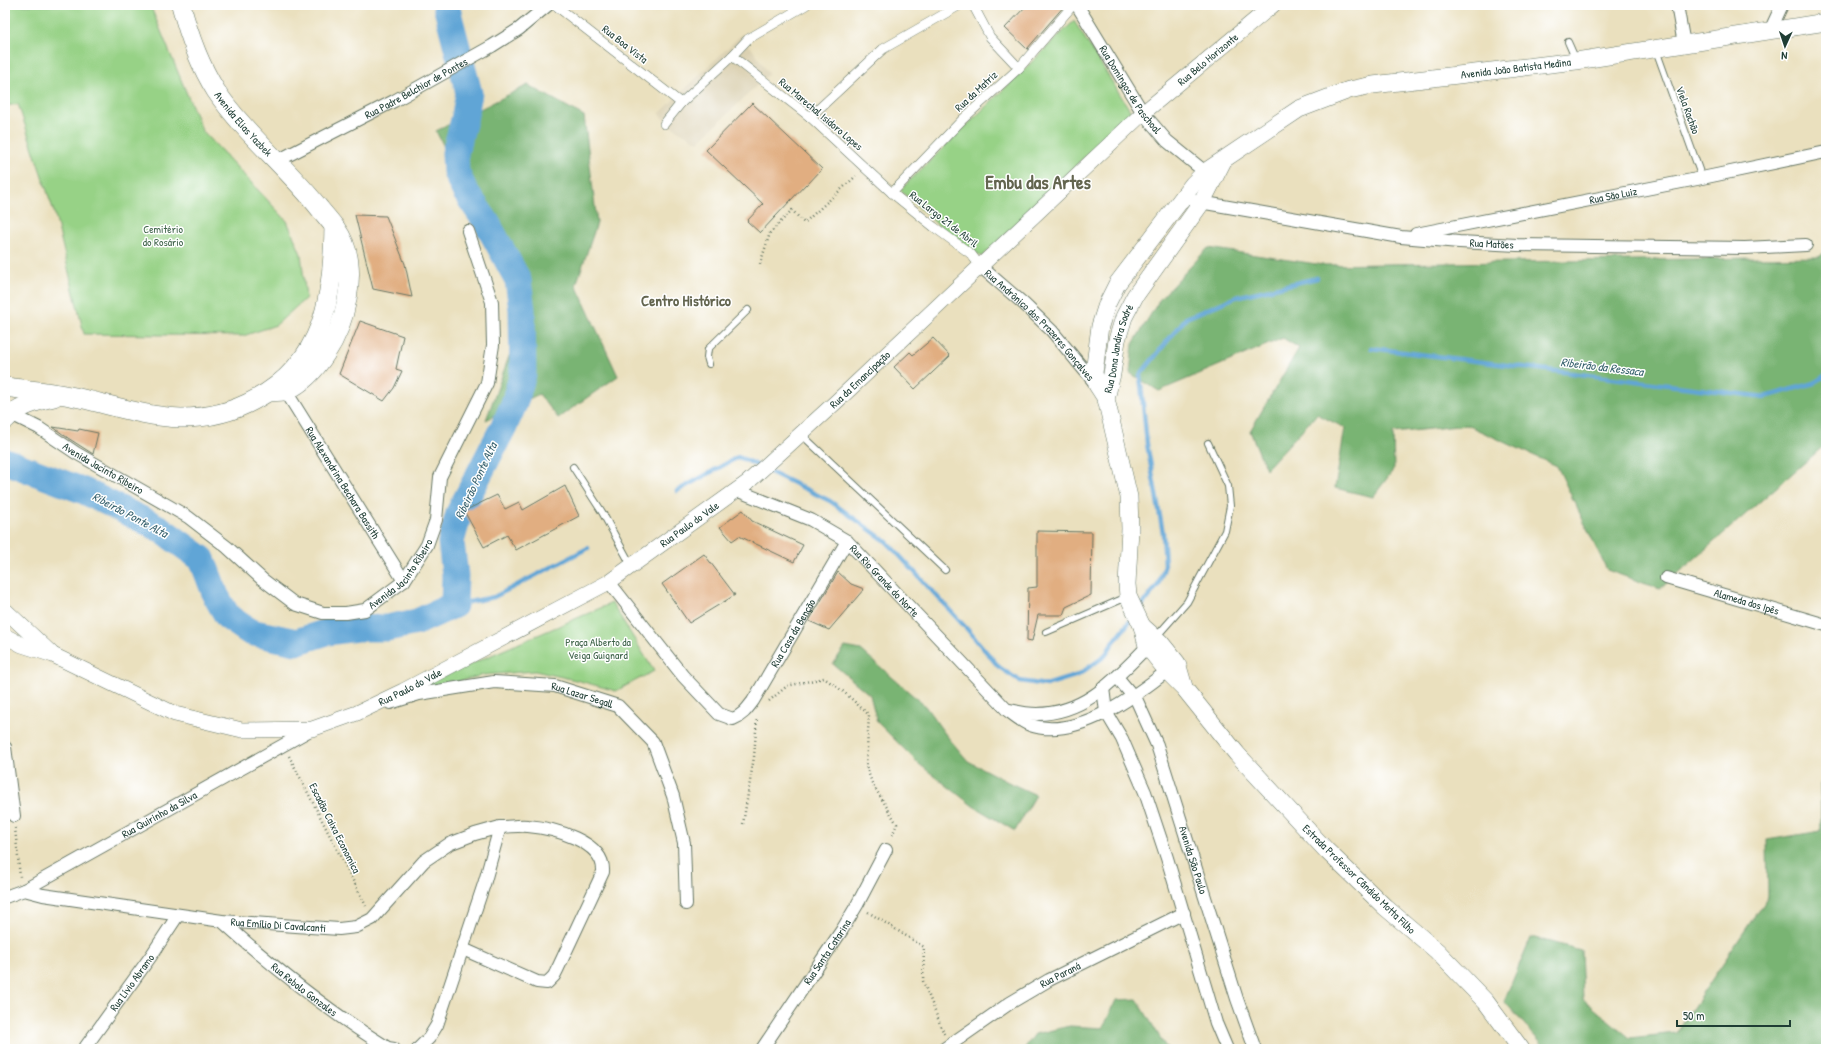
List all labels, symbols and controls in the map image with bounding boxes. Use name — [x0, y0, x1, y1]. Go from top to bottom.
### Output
street label: Rua Boa Vista — [599, 22, 651, 67]
north arrow — [1765, 26, 1805, 66]
street label: Rua Belo Horizonte — [1175, 30, 1241, 88]
street label: Rua Domingos de Paschoal — [1096, 43, 1164, 136]
text: N — [1781, 49, 1788, 63]
street label: Rua Padre Belchior de Pontes — [362, 54, 470, 122]
street label: Avenida João Batista Medina — [1460, 55, 1572, 82]
street label: Rua da Matriz — [952, 67, 1001, 114]
street label: Rua Marechal Isidoro Lopes — [776, 75, 866, 153]
street label: Viela Rachão — [1673, 84, 1703, 136]
street label: Avenida Elias Yazbek — [211, 89, 276, 160]
district label: Embu das Artes — [985, 169, 1092, 195]
street label: Rua São Luiz — [1588, 184, 1639, 207]
street label: Rua Largo 21 de Abril — [907, 188, 981, 250]
park label: Cemitério do Rosário — [143, 222, 184, 249]
street label: Rua Matões — [1469, 236, 1514, 252]
street label: Rua Andrônico dos Prazeres Gonçalves — [982, 266, 1097, 384]
district label: Centro Histórico — [641, 290, 731, 311]
street label: Rua Dona Jandira Sodré — [1101, 301, 1137, 395]
street label: Rua da Emancipação — [827, 347, 893, 411]
water label: Ribeirão da Ressaca — [1560, 353, 1646, 380]
street label: Rua Alexandrina Bechara Bassith — [303, 424, 383, 542]
water label: Ribeirão Ponte Alta — [450, 438, 501, 522]
street label: Avenida Jacinto Ribeiro — [60, 439, 147, 497]
water label: Ribeirão Ponte Alta — [90, 488, 172, 542]
street label: Rua Paulo do Vale — [657, 498, 722, 550]
street label: Avenida Jacinto Ribeiro — [365, 537, 436, 612]
street label: Rua Rio Grande do Norte — [847, 541, 923, 620]
street label: Alameda dos Ipês — [1712, 586, 1781, 618]
street label: Rua Casa da Benção — [767, 596, 819, 670]
park label: Praça Alberto da Veiga Guignard — [565, 635, 632, 662]
street label: Rua Paulo do Vale — [376, 665, 445, 709]
street label: Rua Lazar Segall — [551, 679, 615, 711]
street label: Escadão Caixa Economica — [306, 781, 364, 876]
street label: Rua Quirinho da Silva — [119, 788, 200, 841]
street label: Estrada Professor Cãndido Motta Filho — [1300, 821, 1419, 937]
street label: Avenida São Paulo — [1176, 824, 1211, 896]
street label: Rua Emílio Di Cavalcanti — [230, 915, 326, 935]
street label: Rua Santa Catarina — [800, 916, 854, 987]
street label: Rua Lívio Abramo — [107, 951, 158, 1014]
street label: Rua Paraná — [1037, 958, 1083, 991]
street label: Rua Rebolo Gonzales — [268, 960, 340, 1019]
scale bar — [1677, 1002, 1790, 1028]
text: 50 m — [1683, 1007, 1704, 1024]

